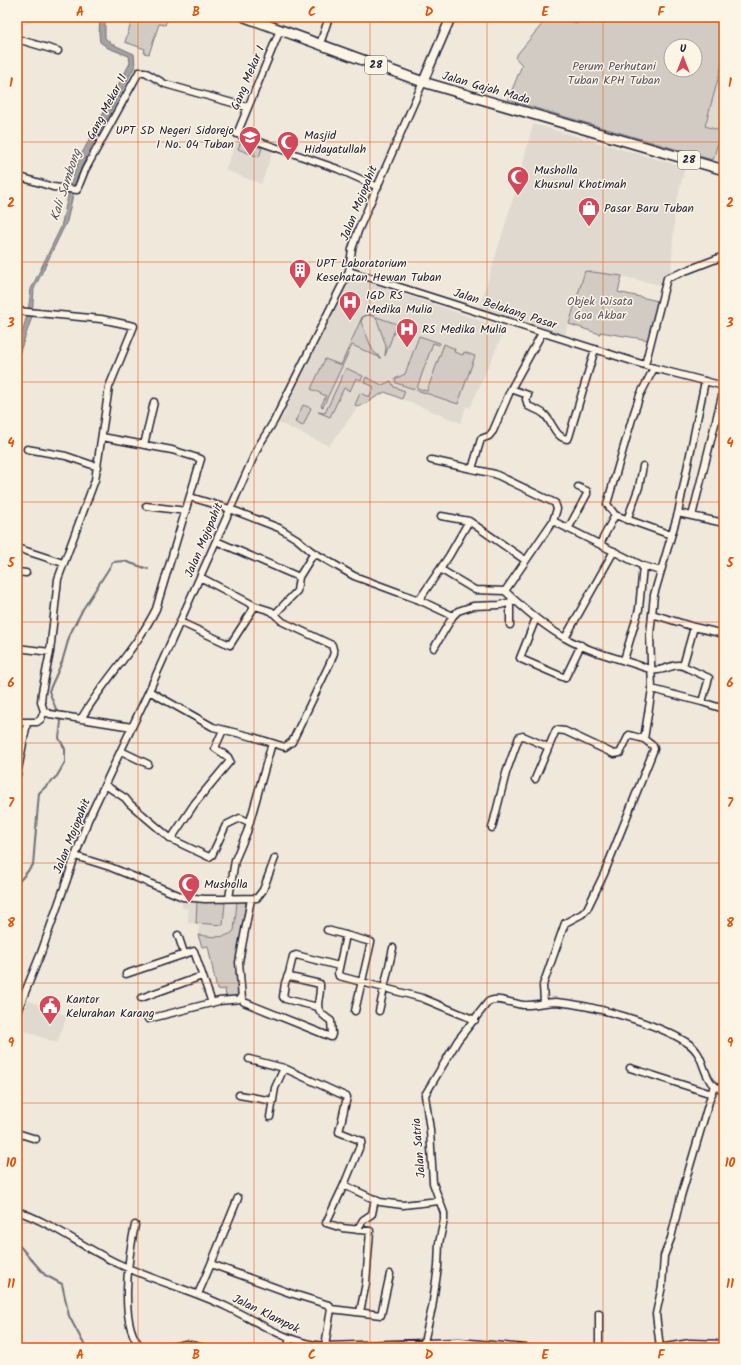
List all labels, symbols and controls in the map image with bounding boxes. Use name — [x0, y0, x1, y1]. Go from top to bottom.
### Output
text: A — [76, 2, 84, 23]
text: B — [192, 2, 200, 23]
text: C — [308, 2, 316, 23]
text: D — [425, 2, 434, 23]
text: E — [541, 2, 549, 23]
text: F — [657, 2, 665, 23]
north arrow — [663, 38, 703, 78]
text: U — [680, 40, 687, 58]
street label: Gang Mekar I — [226, 43, 270, 113]
road number: 28 — [365, 56, 387, 74]
park label: Perum Perhutani Tuban KPH Tuban — [568, 57, 660, 90]
street label: Jalan Gajah Mada — [440, 66, 533, 110]
street label: Gang Mekar II — [82, 70, 132, 143]
text: 1 — [9, 73, 13, 94]
text: 1 — [728, 73, 732, 94]
place label: UPT SD Negeri Sidorejo I No. 04 Tuban — [115, 121, 234, 154]
school or university icon: UPT SD Negeri Sidorejo I No. 04 Tuban — [237, 124, 263, 157]
place label: Masjid Hidayatullah — [304, 126, 366, 159]
mosque icon: Masjid Hidayatullah — [275, 129, 301, 162]
water label: Kali Sambong — [45, 146, 88, 224]
road number: 28 — [678, 151, 700, 169]
place label: Musholla Khusnul Khotimah — [534, 161, 626, 194]
street label: Jalan Mojopahit — [335, 162, 383, 244]
mosque icon: Musholla Khusnul Khotimah — [505, 164, 531, 197]
text: 2 — [7, 193, 15, 214]
text: 2 — [726, 193, 734, 214]
shop icon: Pasar Baru Tuban — [576, 195, 602, 228]
place label: Pasar Baru Tuban — [604, 199, 694, 218]
place label: UPT Laboratorium Kesehatan Hewan Tuban — [316, 254, 441, 287]
building icon: UPT Laboratorium Kesehatan Hewan Tuban — [287, 257, 313, 290]
street label: Jalan Belakang Pasar — [451, 283, 560, 335]
place label: IGD RS Medika Mulia — [366, 286, 433, 319]
hospital icon: IGD RS Medika Mulia — [337, 289, 363, 322]
park label: Objek Wisata Goa Akbar — [567, 292, 633, 325]
text: 3 — [6, 313, 15, 334]
text: 3 — [725, 313, 734, 334]
hospital icon: RS Medika Mulia — [394, 316, 420, 349]
place label: RS Medika Mulia — [422, 320, 507, 339]
text: 4 — [7, 433, 15, 454]
text: 4 — [726, 433, 734, 454]
street label: Jalan Mojopahit — [180, 499, 228, 580]
text: 5 — [7, 553, 16, 574]
text: 5 — [726, 553, 735, 574]
text: 6 — [7, 673, 15, 694]
text: 6 — [726, 673, 734, 694]
text: 7 — [8, 793, 15, 814]
text: 7 — [727, 793, 734, 814]
street label: Jalan Mojopahit — [48, 795, 96, 877]
mosque icon: Musholla — [176, 871, 202, 904]
place label: Musholla — [204, 875, 248, 894]
text: 8 — [7, 913, 15, 934]
text: 8 — [726, 913, 734, 934]
place label: Kantor Kelurahan Karang — [66, 990, 155, 1023]
public building icon: Kantor Kelurahan Karang — [37, 993, 63, 1026]
text: 9 — [8, 1033, 15, 1054]
text: 9 — [727, 1033, 734, 1054]
street label: Jalan Satria — [407, 1117, 431, 1179]
text: 10 — [6, 1153, 17, 1174]
text: 10 — [725, 1153, 736, 1174]
text: 11 — [7, 1274, 15, 1295]
text: 11 — [726, 1274, 734, 1295]
street label: Jalan Klampok — [229, 1289, 303, 1339]
text: A — [76, 1345, 84, 1365]
text: B — [192, 1345, 200, 1365]
text: C — [308, 1345, 316, 1365]
text: D — [425, 1345, 434, 1365]
text: E — [541, 1345, 549, 1365]
text: F — [657, 1345, 665, 1365]

